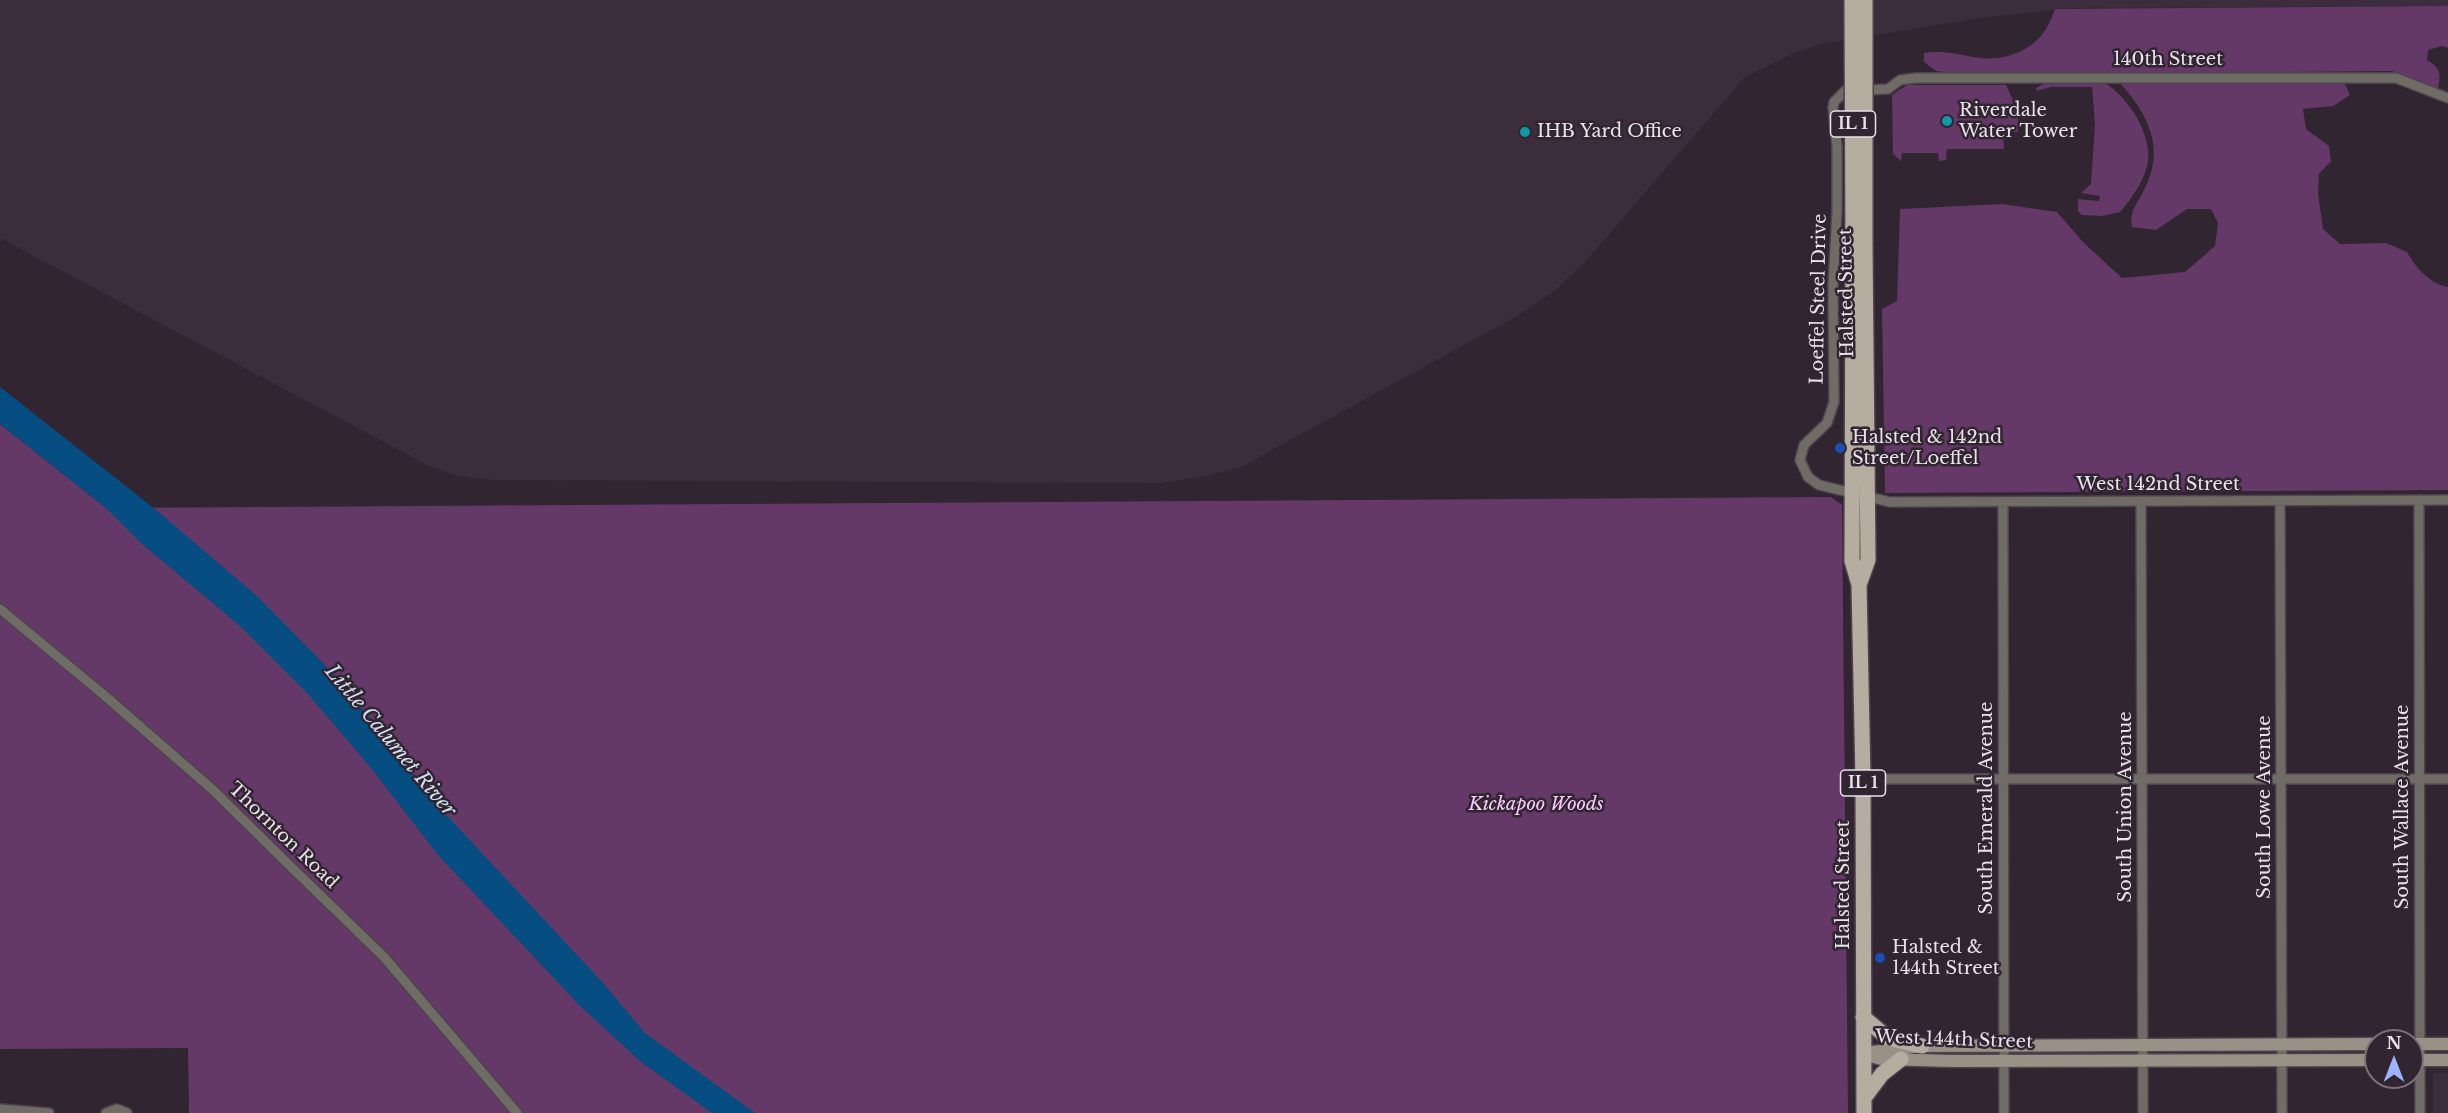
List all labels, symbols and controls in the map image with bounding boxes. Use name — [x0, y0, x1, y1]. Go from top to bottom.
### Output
street label: 140th Street — [2113, 49, 2223, 71]
place label: Riverdale Water Tower — [1959, 100, 2077, 142]
road number: IL 1 — [1830, 111, 1876, 137]
marker: Riverdale Water Tower — [1940, 114, 1954, 128]
place label: IHB Yard Office — [1537, 121, 1682, 143]
marker: IHB Yard Office — [1518, 125, 1532, 139]
street label: Loeffel Steel Drive — [1807, 213, 1831, 385]
street label: Halsted Street — [1835, 228, 1859, 358]
place label: Halsted & 142nd Street/Loeffel — [1852, 427, 2002, 470]
marker: Halsted & 142nd Street/Loeffel — [1833, 441, 1847, 455]
street label: West 142nd Street — [2076, 474, 2240, 496]
water label: Little Calumet River — [319, 660, 461, 822]
street label: South Emerald Avenue — [1976, 702, 1998, 914]
street label: South Wallace Avenue — [2392, 705, 2414, 909]
street label: South Union Avenue — [2115, 711, 2137, 903]
street label: South Lowe Avenue — [2254, 715, 2276, 899]
road number: IL 1 — [1840, 770, 1886, 796]
street label: Thornton Road — [224, 778, 342, 894]
park label: Kickapoo Woods — [1468, 794, 1604, 816]
street label: Halsted Street — [1833, 820, 1855, 950]
place label: Halsted & 144th Street — [1892, 937, 2000, 980]
marker: Halsted & 144th Street — [1873, 951, 1887, 965]
street label: West 144th Street — [1875, 1026, 2033, 1054]
north arrow — [2364, 1029, 2424, 1089]
text: N — [2386, 1033, 2402, 1053]

